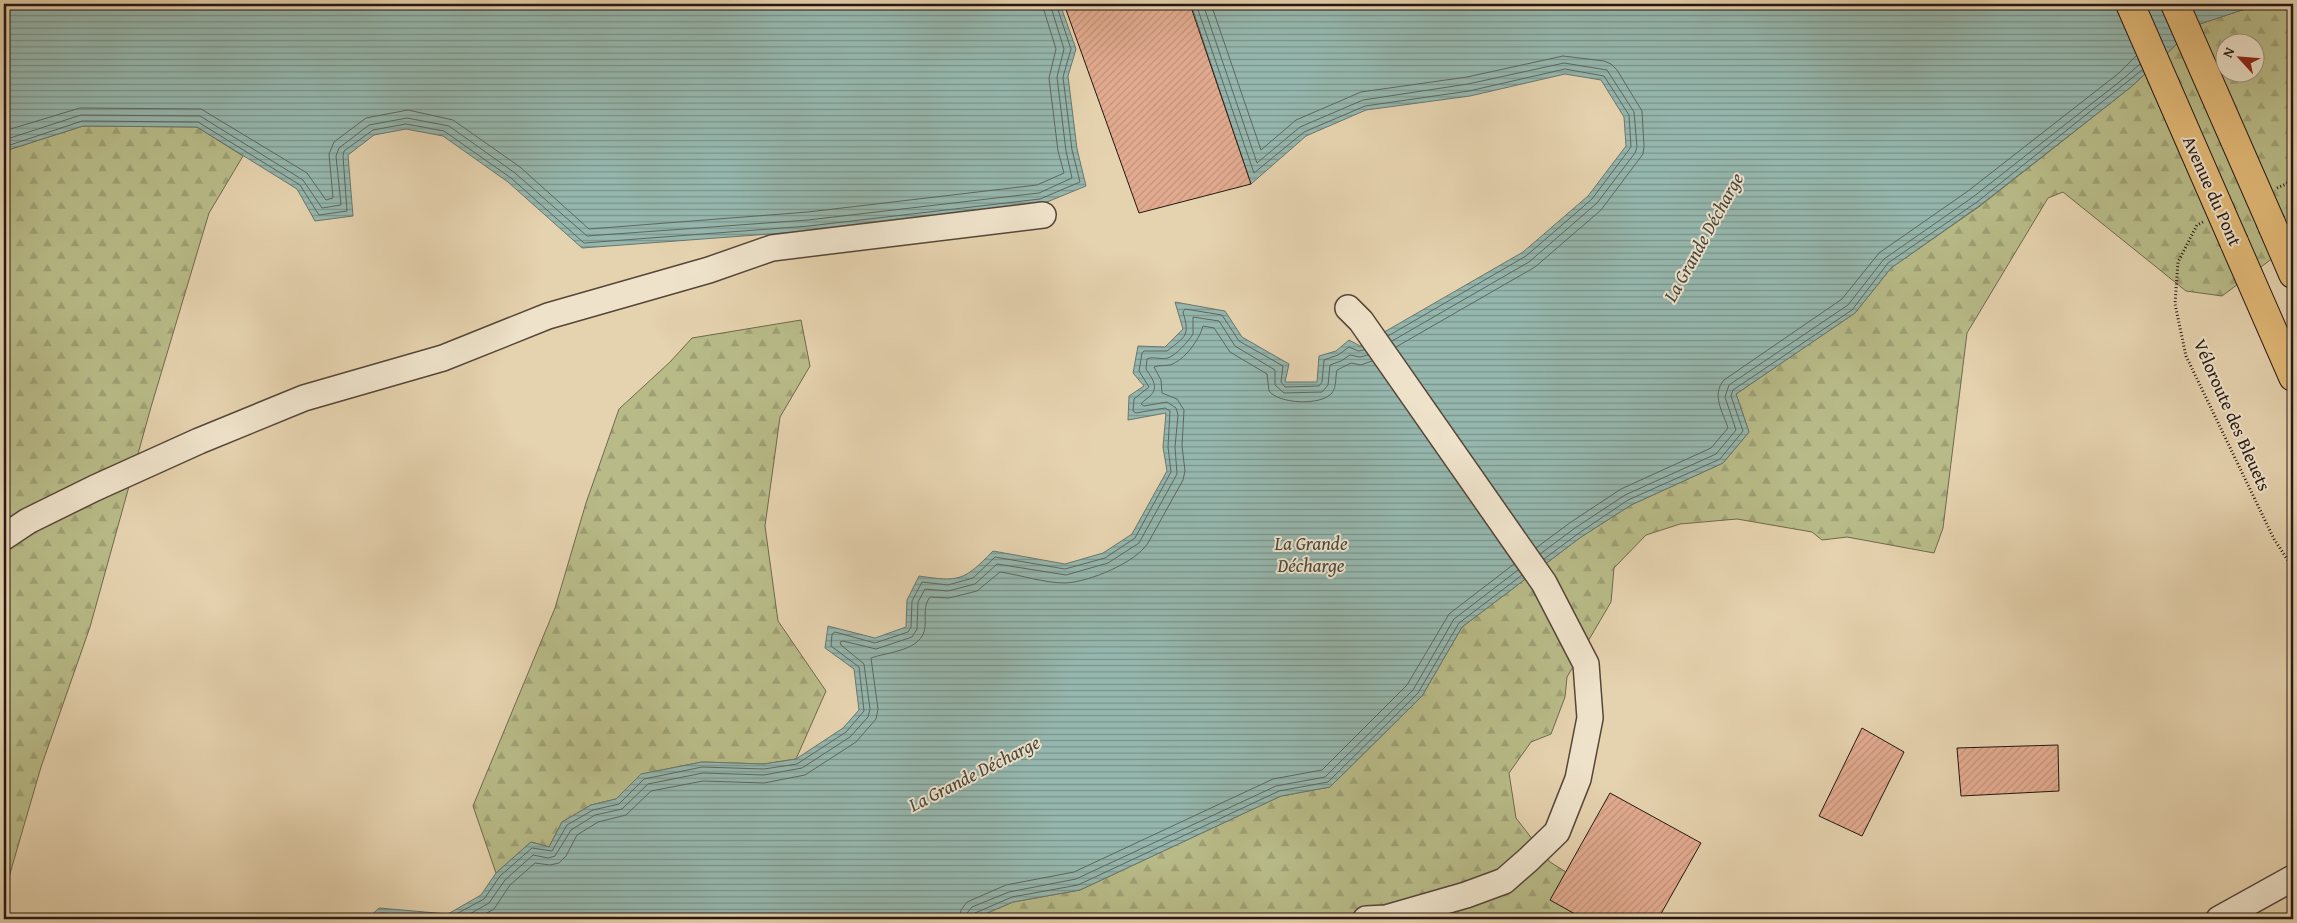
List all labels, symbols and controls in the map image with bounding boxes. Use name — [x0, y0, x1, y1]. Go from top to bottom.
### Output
north arrow — [2214, 32, 2264, 82]
text: N — [2217, 43, 2240, 61]
street label: Avenue du Pont — [2176, 131, 2249, 251]
water label: La Grande Décharge — [1655, 167, 1750, 308]
street label: Véloroute des Bleuets — [2187, 334, 2278, 495]
water label: La Grande Décharge — [1273, 529, 1348, 579]
water label: La Grande Décharge — [903, 728, 1045, 819]

